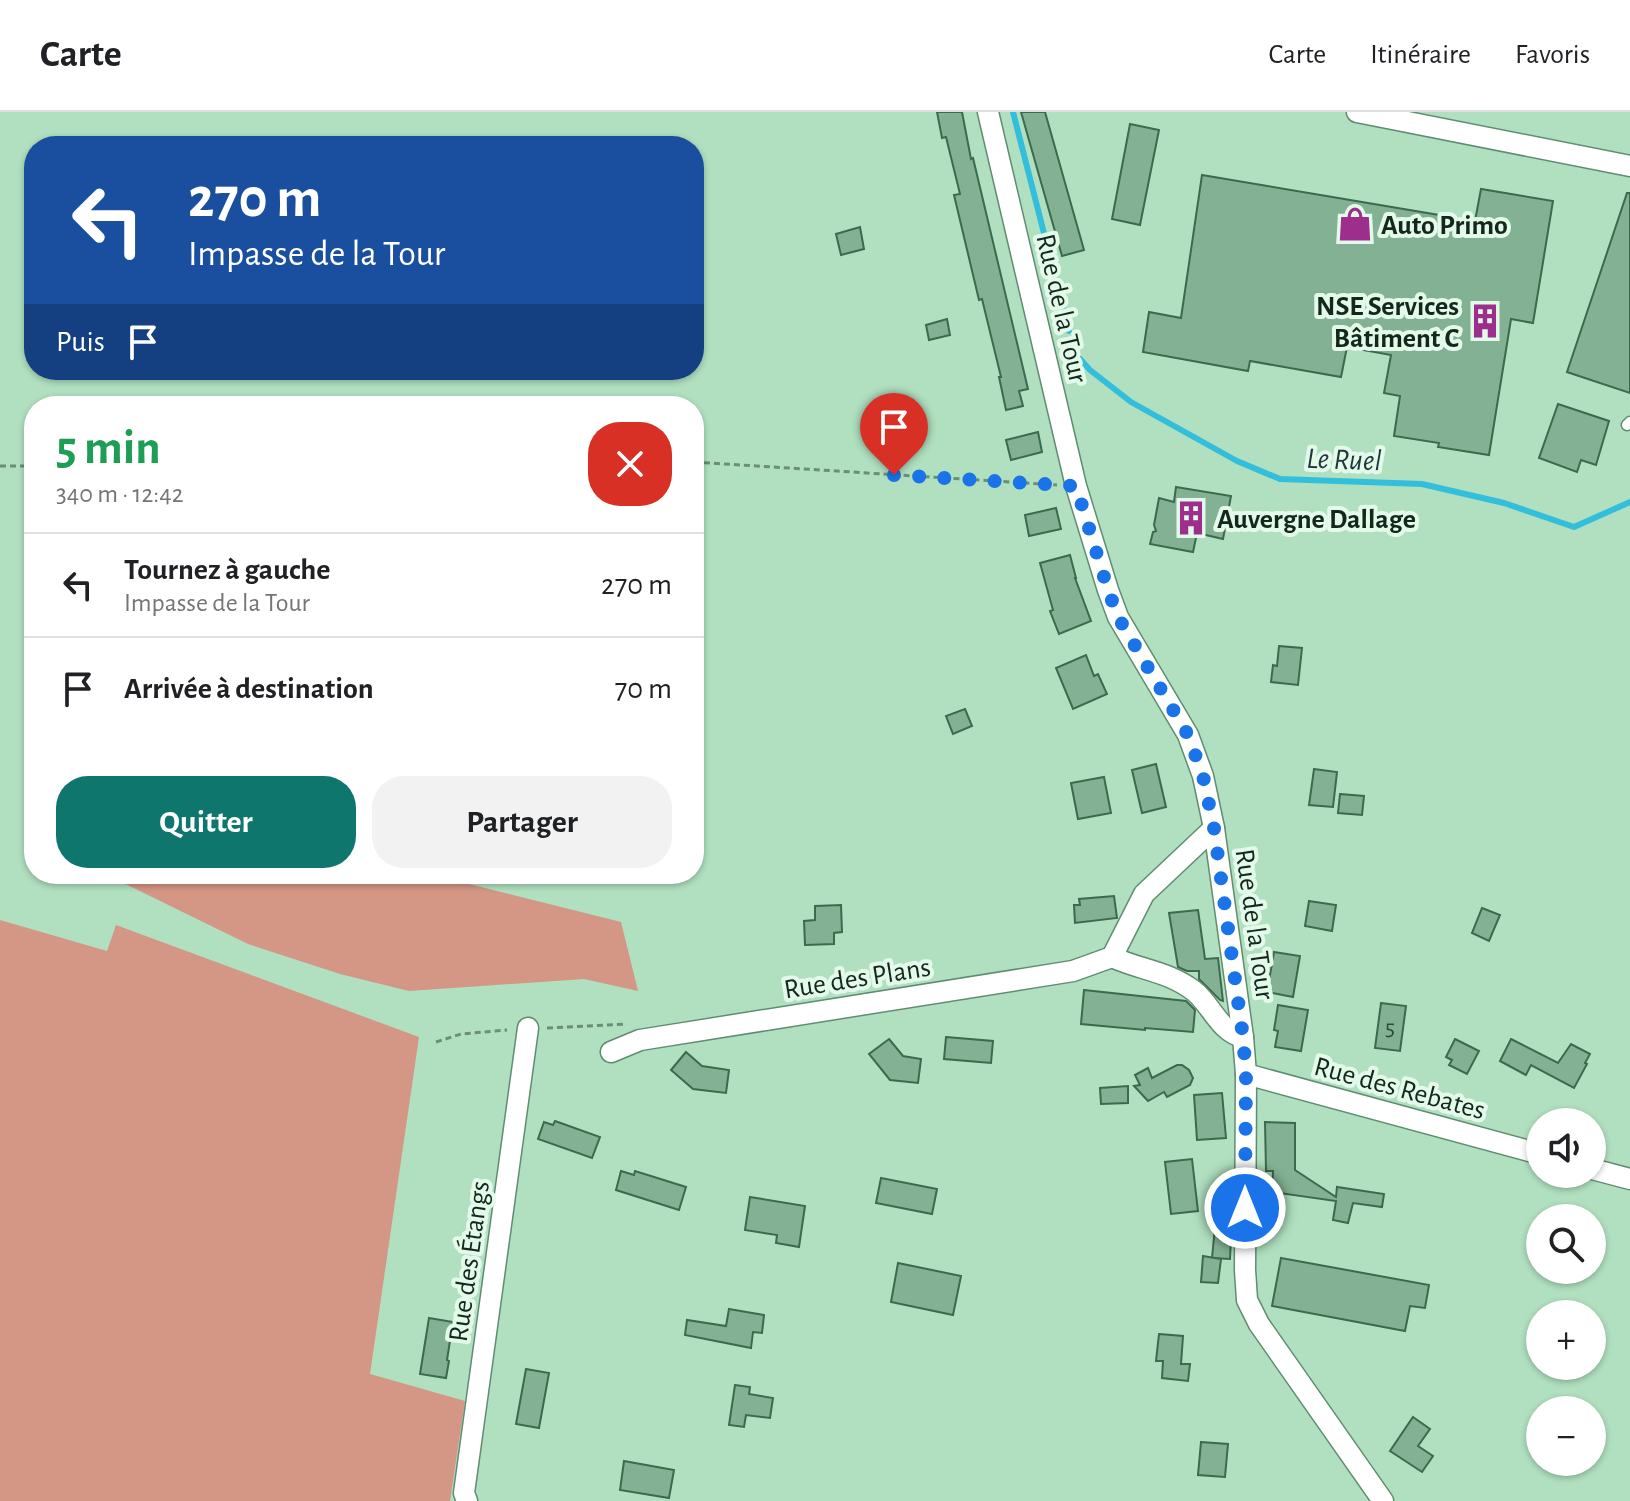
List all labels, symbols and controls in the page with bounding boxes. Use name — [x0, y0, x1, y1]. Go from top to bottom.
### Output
text: Carte — [40, 36, 122, 74]
text: Carte — [1269, 41, 1326, 69]
text: Itinéraire — [1370, 41, 1471, 69]
text: Favoris — [1515, 41, 1590, 69]
icon: left — [56, 168, 160, 272]
text: 270 m — [188, 171, 321, 227]
shop icon: Auto Primo — [1336, 205, 1374, 243]
place label: Auto Primo — [1381, 212, 1508, 240]
street label: Rue de la Tour — [1030, 231, 1092, 386]
text: Impasse de la Tour — [188, 236, 445, 272]
place label: NSE Services Bâtiment C — [1316, 293, 1460, 353]
building icon: NSE Services Bâtiment C — [1466, 302, 1504, 340]
icon: arrive — [121, 320, 165, 364]
text: Puis — [56, 327, 105, 357]
pin — [860, 393, 928, 475]
icon: arrive — [872, 405, 916, 449]
button: close — [588, 422, 672, 506]
text: 5 min — [56, 425, 161, 473]
water label: Le Ruel — [1306, 444, 1382, 476]
text: 340 m · 12:42 — [56, 481, 184, 507]
building icon: Auvergne Dallage — [1172, 499, 1210, 537]
place label: Auvergne Dallage — [1217, 506, 1416, 534]
text: Tournez à gauche — [124, 555, 331, 585]
icon: left — [56, 563, 100, 607]
text: 270 m — [601, 570, 672, 600]
text: Impasse de la Tour — [124, 590, 310, 616]
icon: arrive — [56, 667, 100, 711]
text: Arrivée à destination — [124, 674, 374, 704]
text: 70 m — [615, 674, 672, 704]
button: Quitter — [56, 776, 356, 868]
button: Partager — [372, 776, 672, 868]
street label: Rue de la Tour — [1230, 847, 1278, 1001]
street label: Rue des Plans — [782, 954, 933, 1004]
house number: 5 — [1385, 1016, 1395, 1040]
street label: Rue des Rebates — [1311, 1053, 1488, 1125]
map controls — [1526, 1108, 1606, 1476]
button: sound — [1526, 1108, 1606, 1188]
position arrow — [1203, 1166, 1287, 1250]
street label: Rue des Étangs — [442, 1179, 495, 1344]
button: search — [1526, 1204, 1606, 1284]
button: + — [1526, 1300, 1606, 1380]
button: − — [1526, 1396, 1606, 1476]

